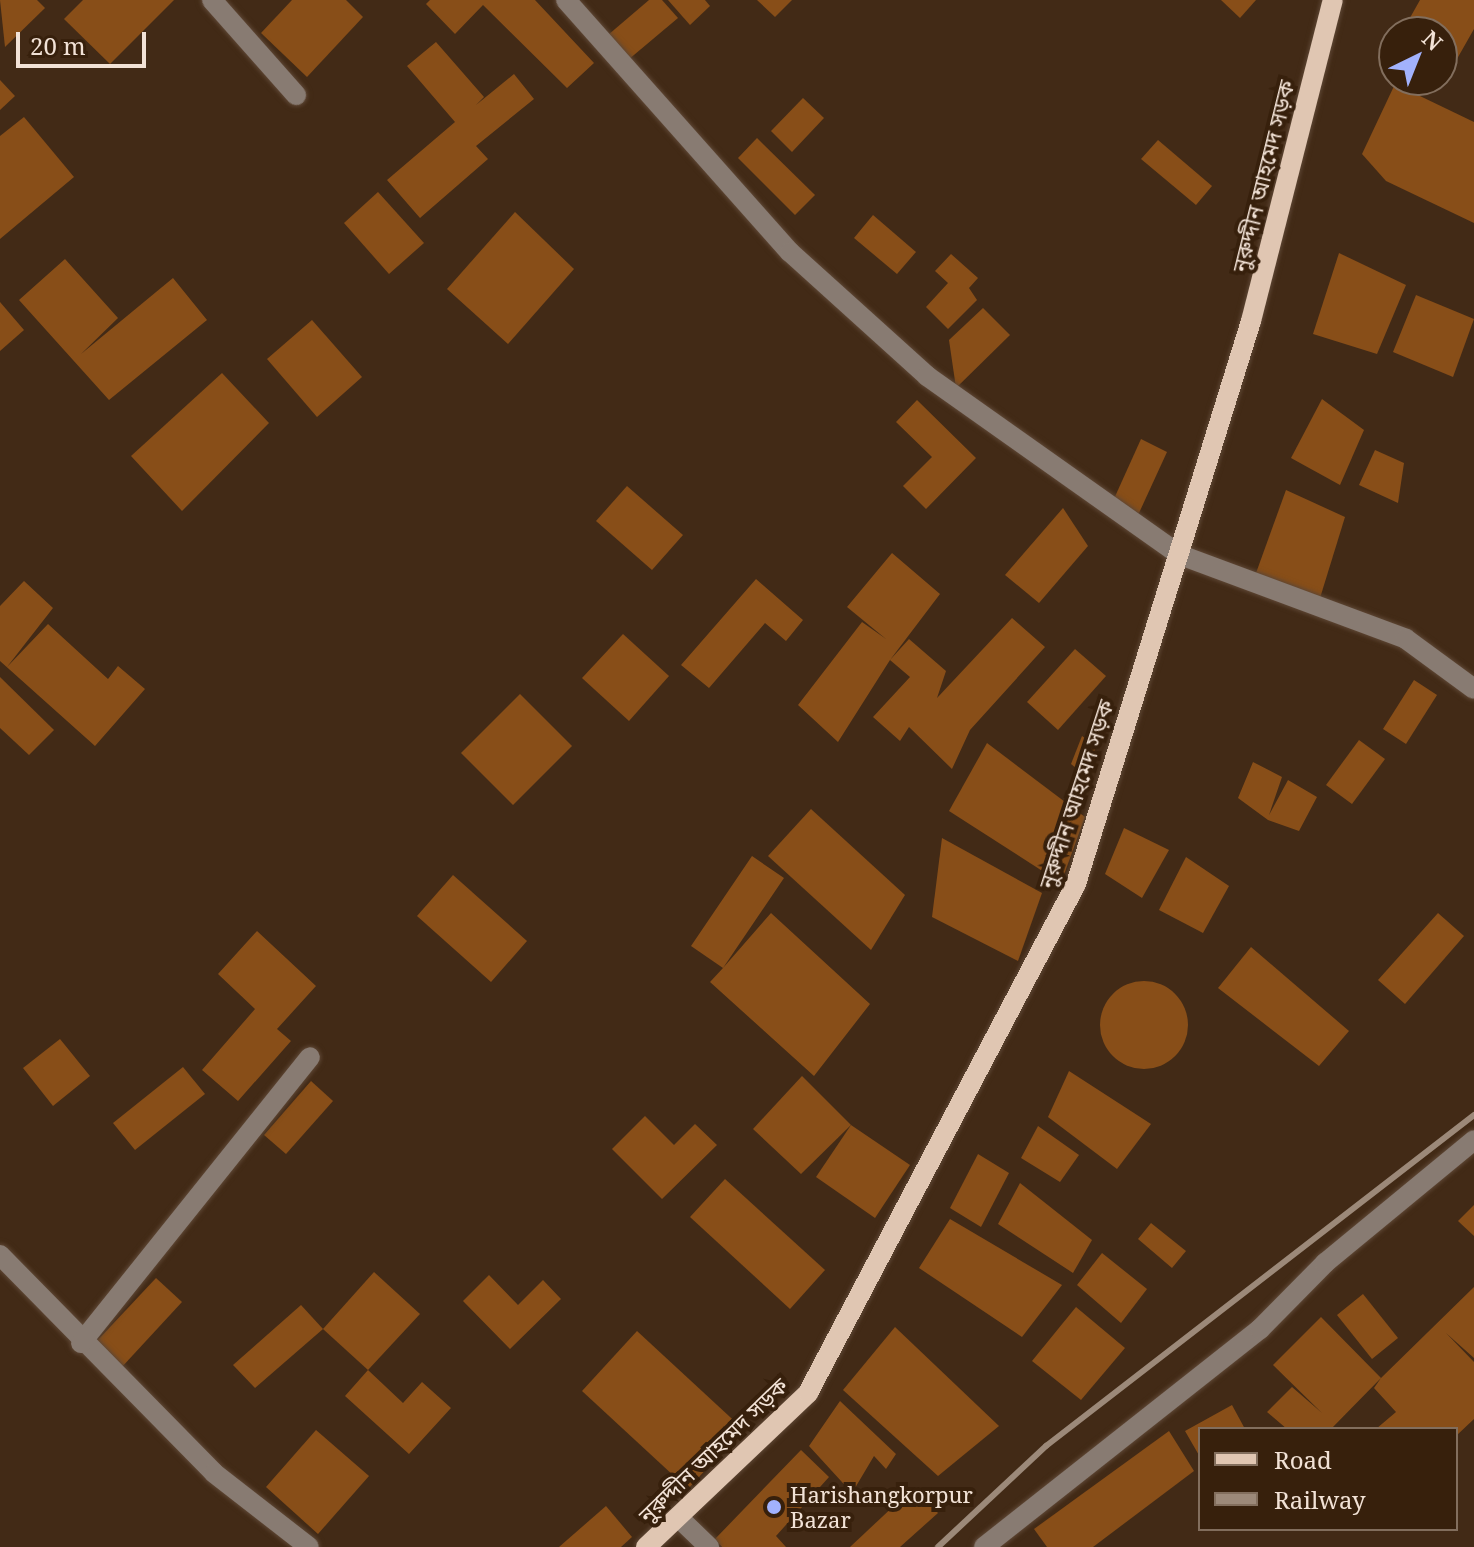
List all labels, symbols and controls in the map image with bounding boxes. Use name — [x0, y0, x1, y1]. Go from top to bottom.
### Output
scale bar — [20, 16, 150, 66]
north arrow — [1378, 16, 1458, 96]
text: N — [1416, 23, 1450, 57]
text: 20 m — [30, 29, 86, 62]
street label: নুরুদ্দীন আহমেদ সড়ক — [1226, 77, 1300, 275]
street label: নুরুদ্দীন আহমেদ সড়ক — [1033, 696, 1119, 892]
street label: নুরুদ্দীন আহমেদ সড়ক — [633, 1372, 793, 1528]
legend — [1198, 1427, 1458, 1531]
text: Road — [1274, 1443, 1332, 1476]
place label: Harishangkorpur Bazar — [790, 1481, 973, 1532]
text: Railway — [1274, 1483, 1366, 1516]
marker: Harishangkorpur Bazar — [765, 1498, 783, 1516]

